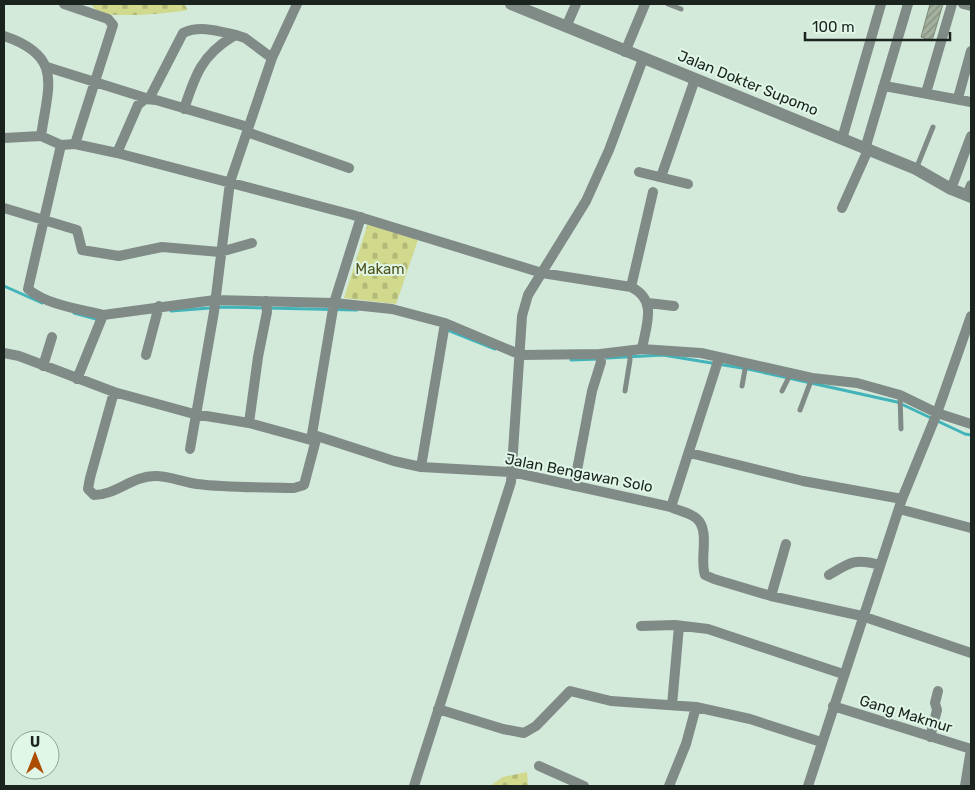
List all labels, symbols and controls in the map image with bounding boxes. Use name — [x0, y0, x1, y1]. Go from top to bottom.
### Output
scale bar — [805, 10, 950, 42]
text: 100 m — [812, 18, 854, 36]
street label: Jalan Dokter Supomo — [675, 47, 821, 119]
park label: Makam — [355, 260, 405, 278]
street label: Jalan Bengawan Solo — [504, 450, 654, 496]
street label: Gang Makmur — [857, 691, 955, 737]
north arrow — [10, 730, 60, 780]
text: U — [30, 734, 40, 751]

